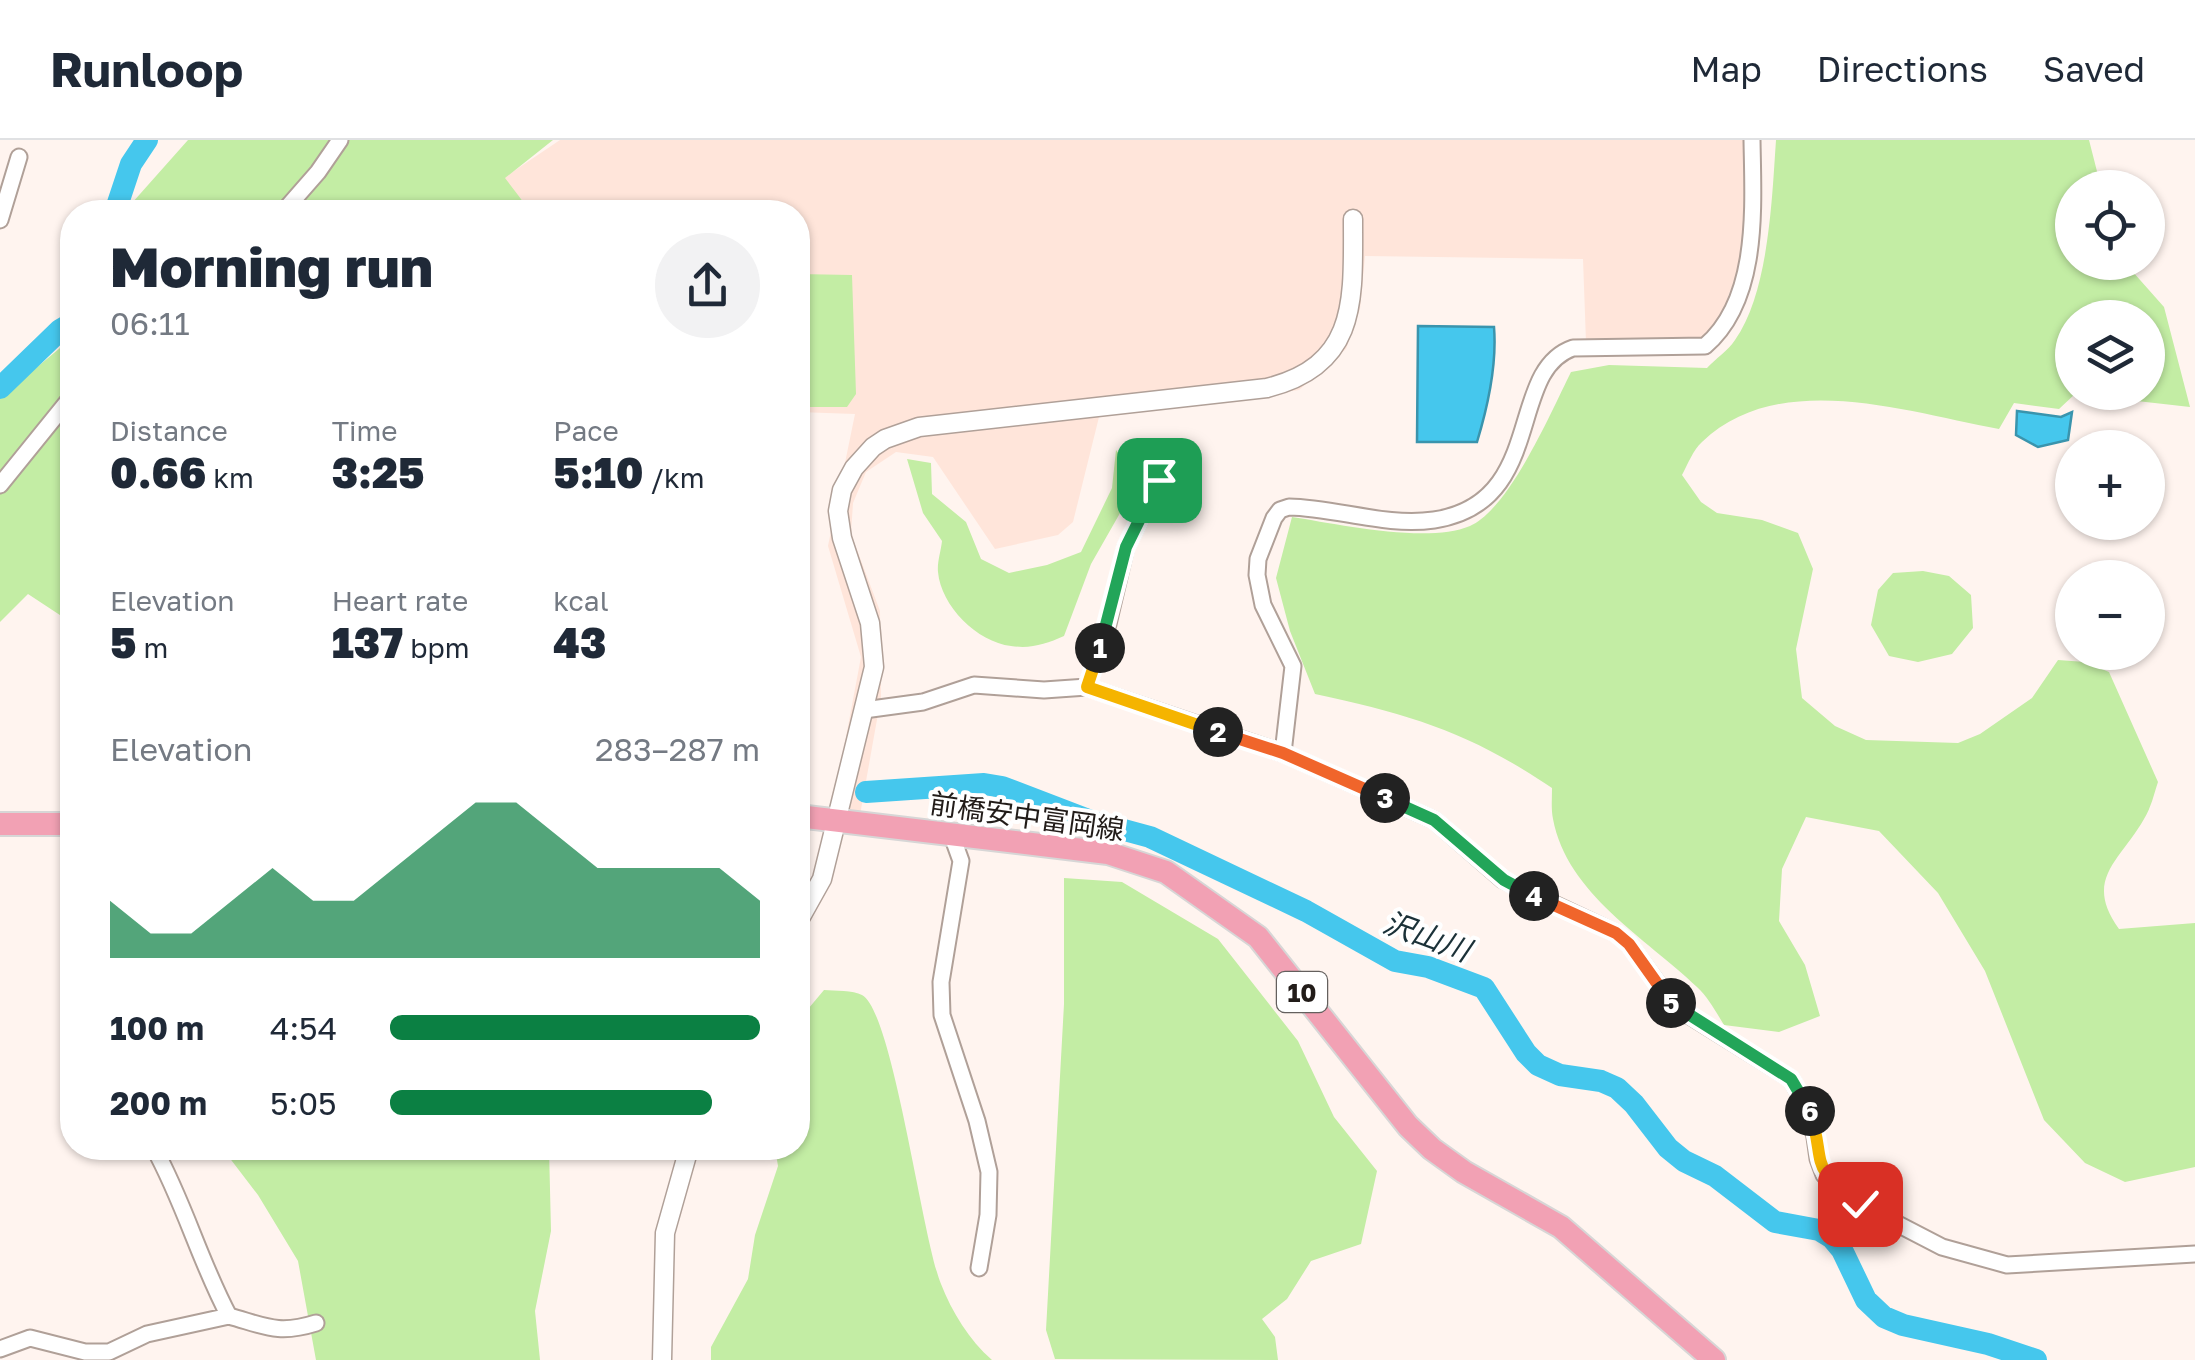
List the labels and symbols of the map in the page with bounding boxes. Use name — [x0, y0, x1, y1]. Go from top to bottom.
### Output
pin — [1117, 438, 1202, 523]
pin: 1 — [1075, 623, 1125, 673]
pin: 2 — [1193, 707, 1243, 757]
pin: 3 — [1360, 773, 1410, 823]
street label: 前橋安中富岡線 — [928, 786, 1126, 846]
pin: 4 — [1509, 871, 1559, 921]
water label: 沢山川 — [1379, 904, 1478, 969]
road number: 10 — [1277, 972, 1327, 1012]
pin: 5 — [1646, 978, 1696, 1028]
pin: 6 — [1785, 1086, 1835, 1136]
pin — [1818, 1162, 1903, 1247]

